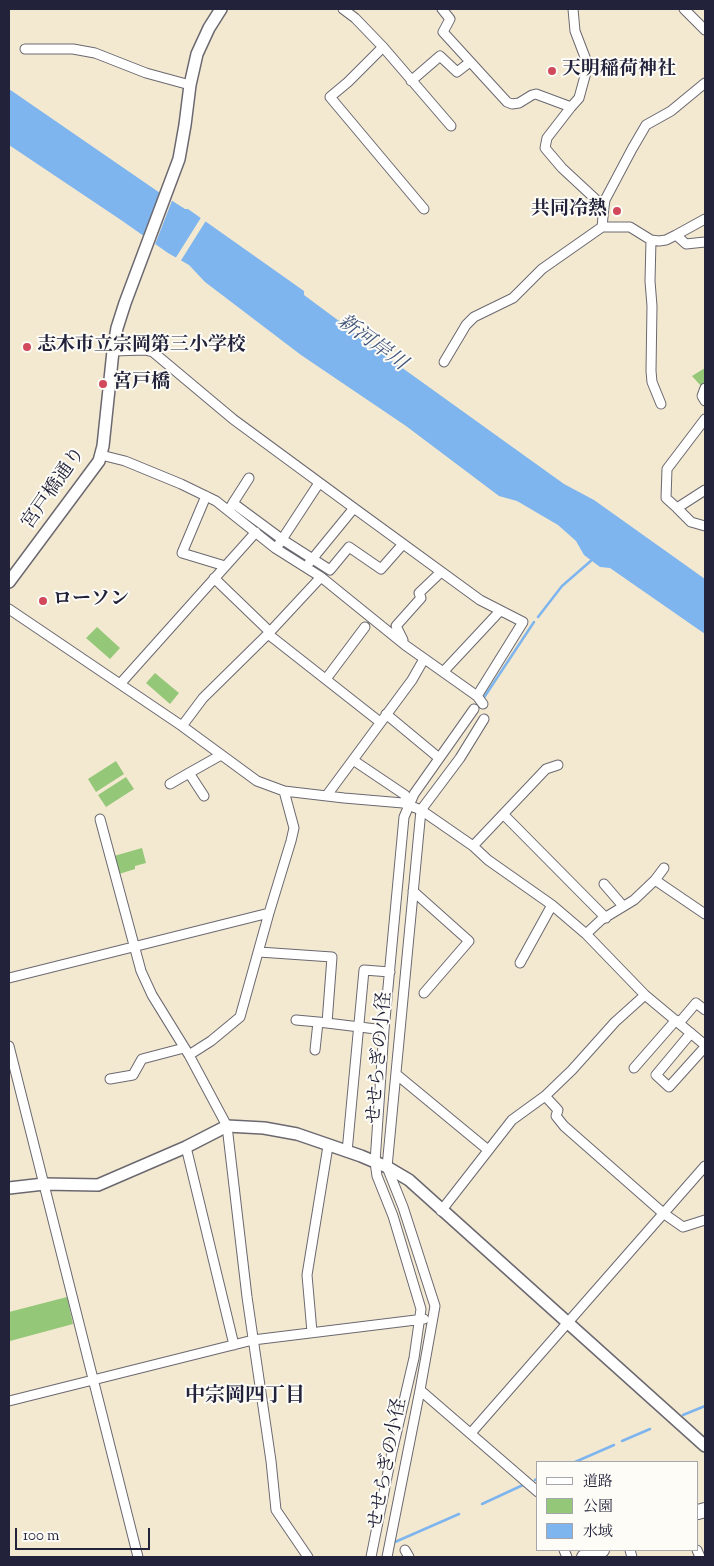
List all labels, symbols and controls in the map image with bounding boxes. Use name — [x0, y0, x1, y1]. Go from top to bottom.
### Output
place label: 天明稲荷神社 — [562, 60, 676, 82]
marker: 天明稲荷神社 — [546, 65, 558, 77]
place label: 共同冷熱 — [531, 200, 607, 222]
marker: 共同冷熱 — [611, 205, 623, 217]
water label: 新河岸川 — [332, 311, 410, 377]
place label: 志木市立宗岡第三小学校 — [37, 336, 246, 358]
marker: 志木市立宗岡第三小学校 — [21, 341, 33, 353]
place label: 宮戸橋 — [113, 373, 170, 395]
marker: 宮戸橋 — [97, 378, 109, 390]
street label: 宮戸橋通り — [18, 444, 92, 534]
place label: ローソン — [53, 590, 129, 612]
marker: ローソン — [37, 595, 49, 607]
street label: せせらぎの小径 — [364, 991, 398, 1125]
district label: 中宗岡四丁目 — [185, 1386, 305, 1410]
street label: せせらぎの小径 — [365, 1397, 413, 1531]
legend — [536, 1461, 699, 1551]
text: 道路 — [583, 1472, 613, 1493]
text: 公園 — [583, 1497, 613, 1518]
scale bar — [18, 1518, 152, 1550]
text: 水域 — [583, 1522, 613, 1543]
text: 100 m — [23, 1526, 59, 1547]

